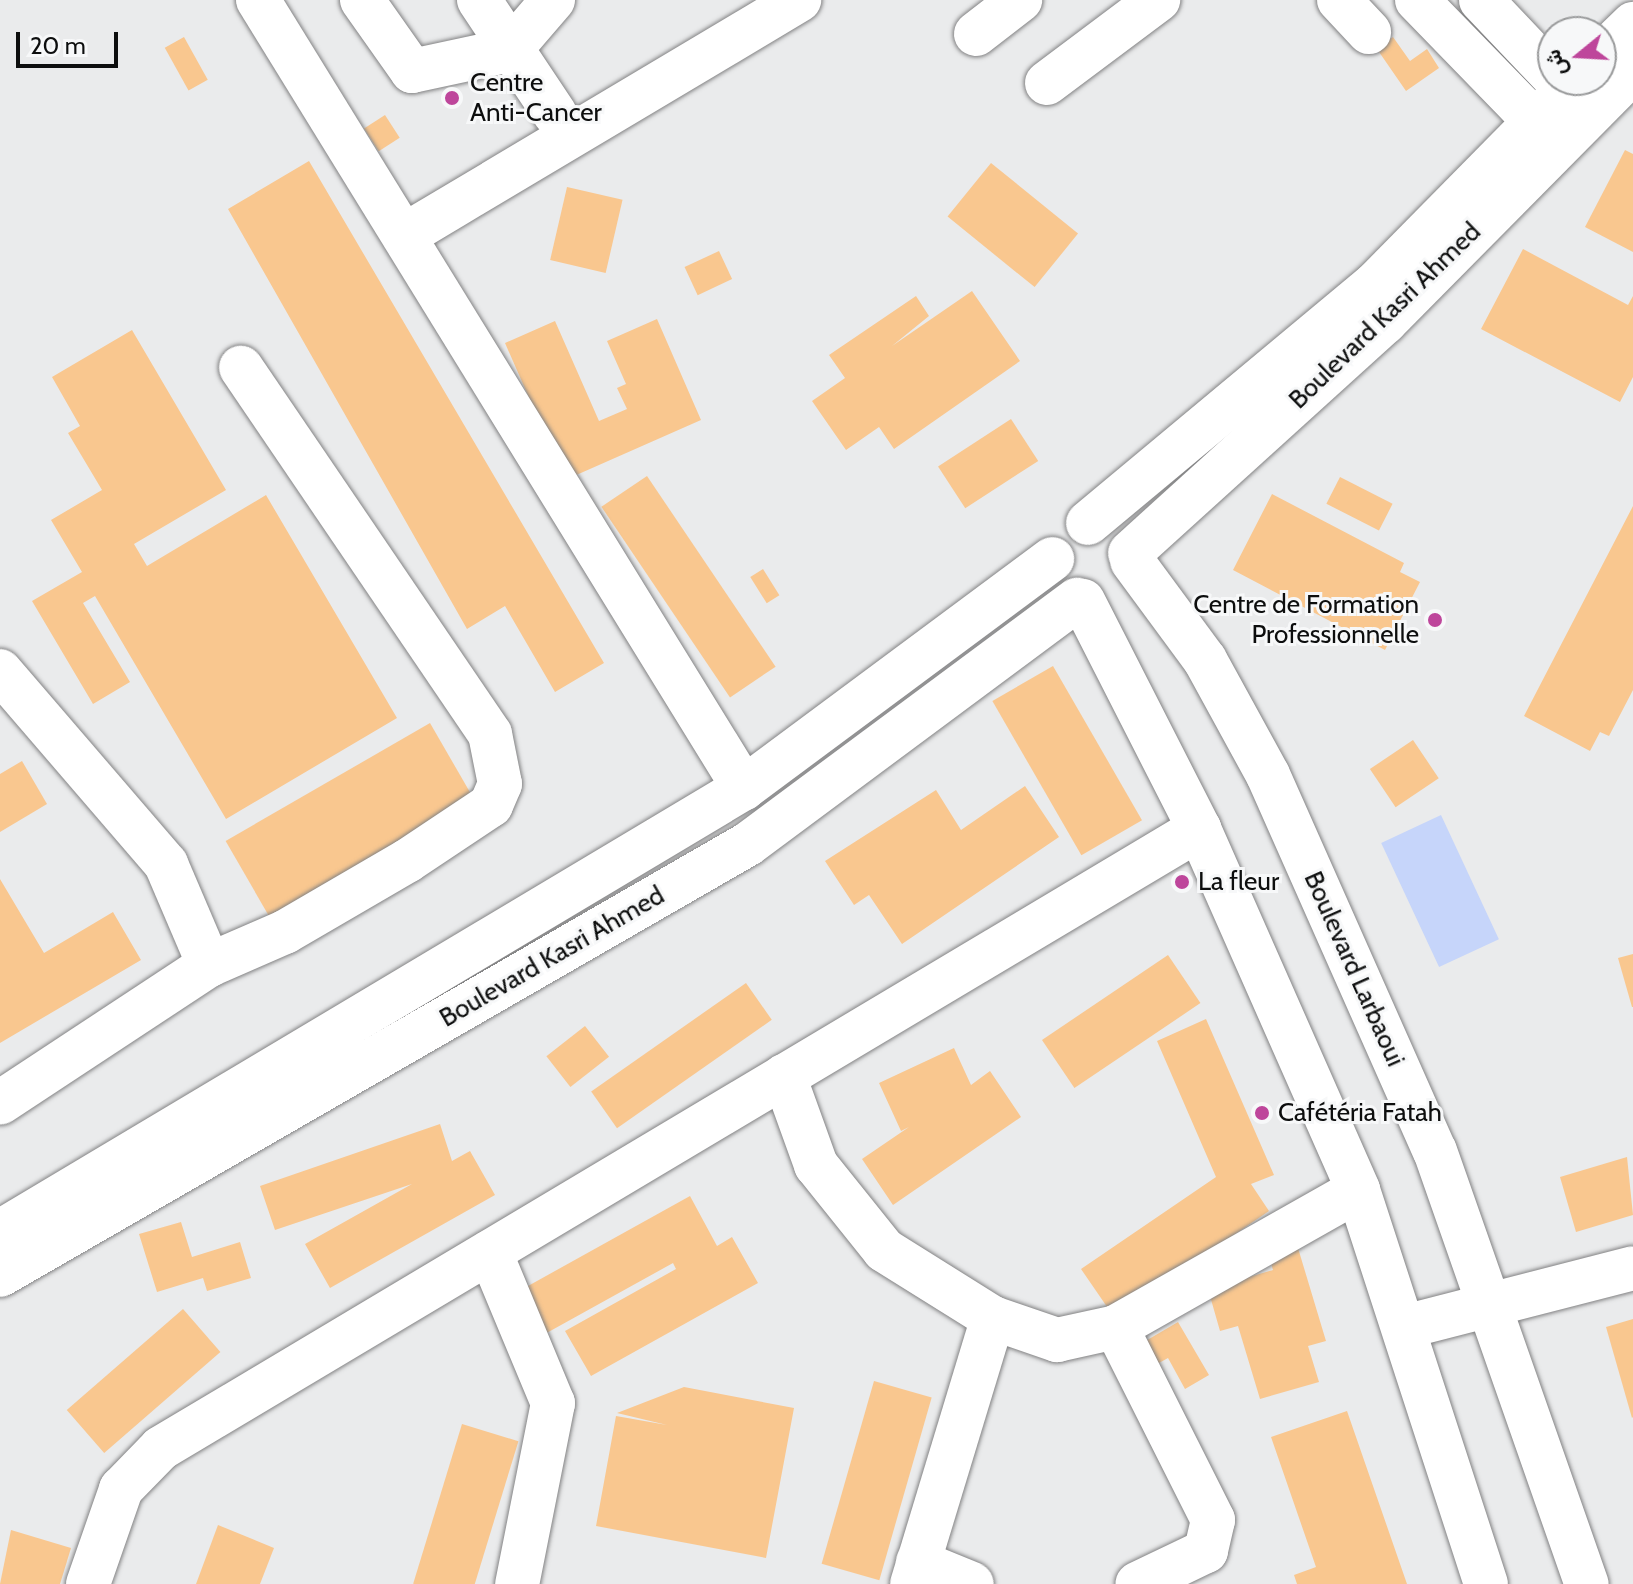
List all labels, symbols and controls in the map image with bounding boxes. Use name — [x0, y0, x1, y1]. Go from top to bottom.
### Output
scale bar — [20, 16, 122, 66]
north arrow — [1537, 16, 1617, 96]
text: 20 m — [30, 31, 86, 60]
text: ش — [1539, 46, 1573, 80]
place label: Centre Anti-Cancer — [470, 67, 602, 128]
marker: Centre Anti-Cancer — [441, 87, 463, 109]
street label: Boulevard Kasri Ahmed — [1283, 217, 1487, 415]
place label: Centre de Formation Professionnelle — [1193, 589, 1419, 650]
marker: Centre de Formation Professionnelle — [1426, 611, 1444, 629]
place label: La fleur — [1198, 866, 1279, 898]
street label: Boulevard Larbaoui — [1297, 867, 1411, 1071]
marker: La fleur — [1173, 873, 1191, 891]
street label: Boulevard Kasri Ahmed — [434, 880, 670, 1034]
place label: Cafétéria Fatah — [1278, 1097, 1442, 1129]
marker: Cafétéria Fatah — [1253, 1104, 1271, 1122]

